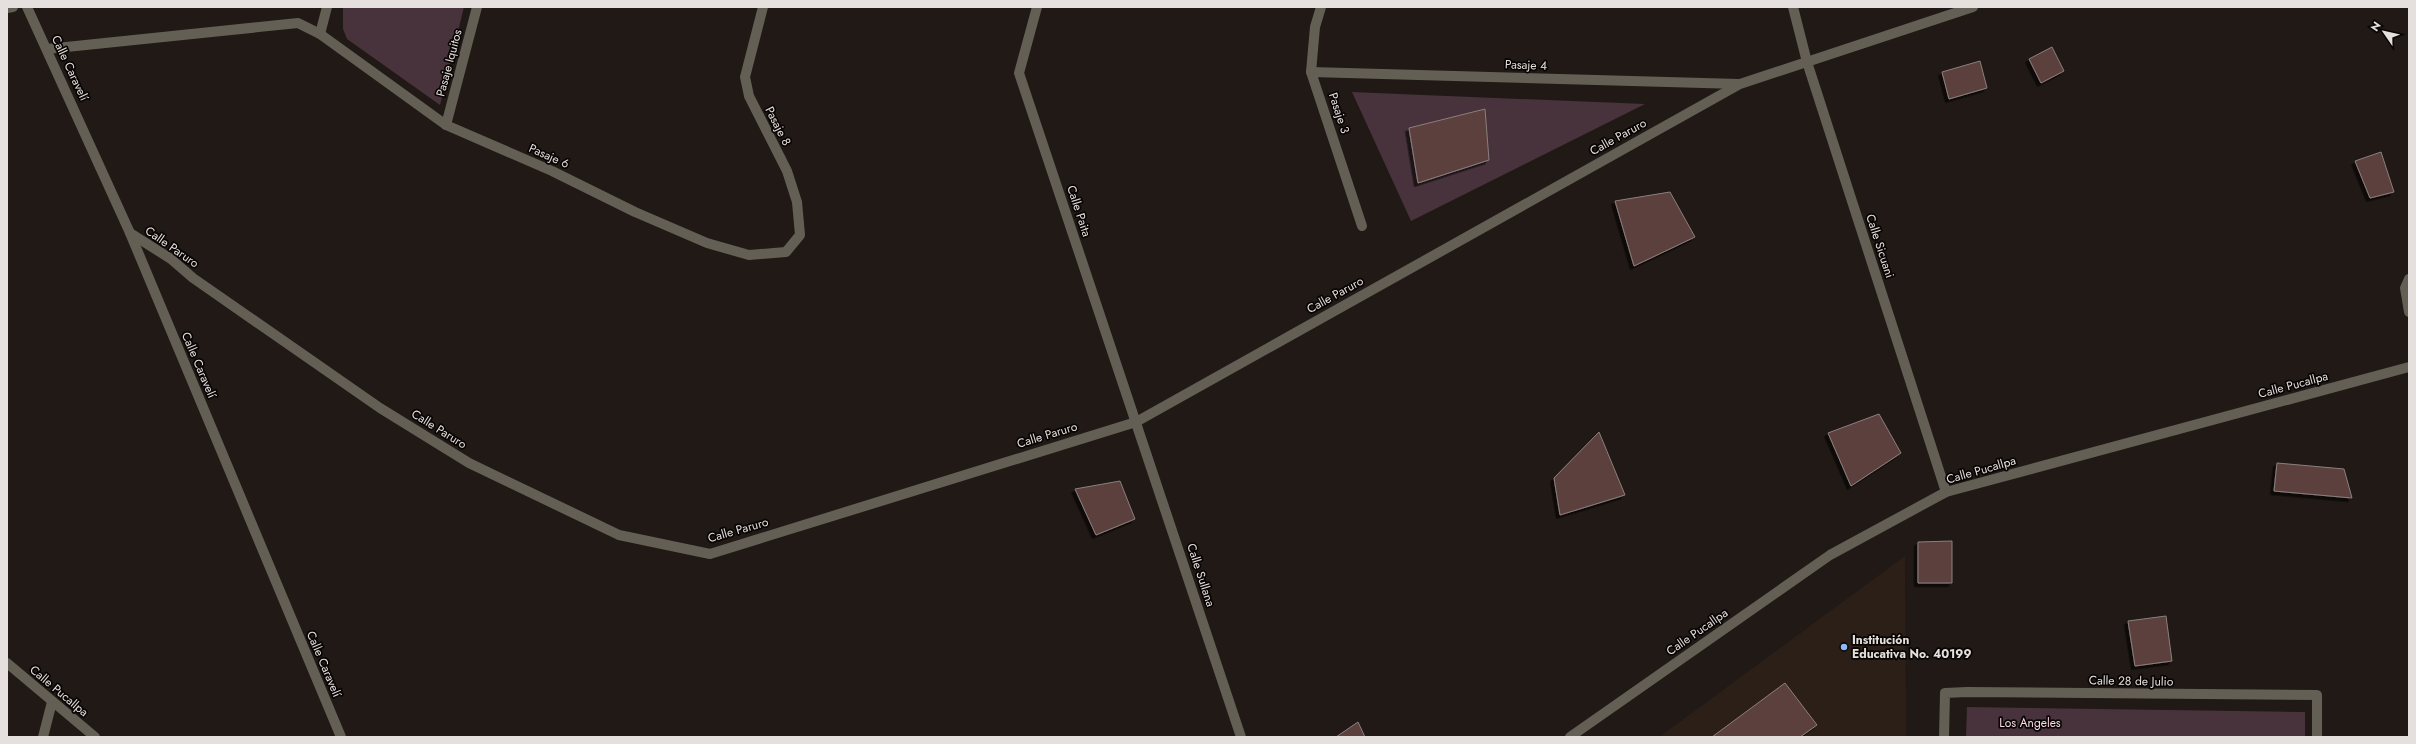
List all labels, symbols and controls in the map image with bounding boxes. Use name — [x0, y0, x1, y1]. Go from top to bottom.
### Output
north arrow — [2364, 12, 2404, 52]
text: N — [2367, 18, 2385, 35]
street label: Pasaje Iquitos — [431, 27, 467, 99]
street label: Calle Caravelí — [47, 32, 93, 104]
street label: Pasaje 4 — [1505, 55, 1547, 75]
street label: Pasaje 3 — [1324, 90, 1354, 136]
street label: Pasaje 8 — [760, 103, 796, 149]
street label: Calle Paruro — [1586, 114, 1650, 160]
street label: Pasaje 6 — [526, 139, 572, 173]
street label: Calle Paita — [1062, 183, 1096, 239]
street label: Calle Sicuani — [1861, 212, 1899, 280]
street label: Calle Paruro — [141, 222, 203, 272]
street label: Calle Paruro — [1303, 272, 1367, 318]
street label: Calle Caravelí — [177, 329, 221, 402]
street label: Calle Pucallpa — [2256, 367, 2330, 403]
street label: Calle Paruro — [408, 405, 471, 453]
street label: Calle Paruro — [1015, 417, 1080, 453]
street label: Calle Pucallpa — [1944, 451, 2018, 489]
street label: Calle Paruro — [706, 513, 771, 547]
street label: Calle Sullana — [1182, 541, 1220, 609]
street label: Calle Pucallpa — [1663, 604, 1732, 660]
street label: Calle Caravelí — [302, 628, 346, 701]
place label: Institución Educativa No. 40199 — [1852, 631, 1971, 663]
marker: Institución Educativa No. 40199 — [1839, 642, 1849, 652]
street label: Calle Pucallpa — [26, 661, 92, 721]
street label: Calle 28 de Julio — [2089, 671, 2174, 691]
park label: Los Angeles — [1999, 714, 2061, 732]

